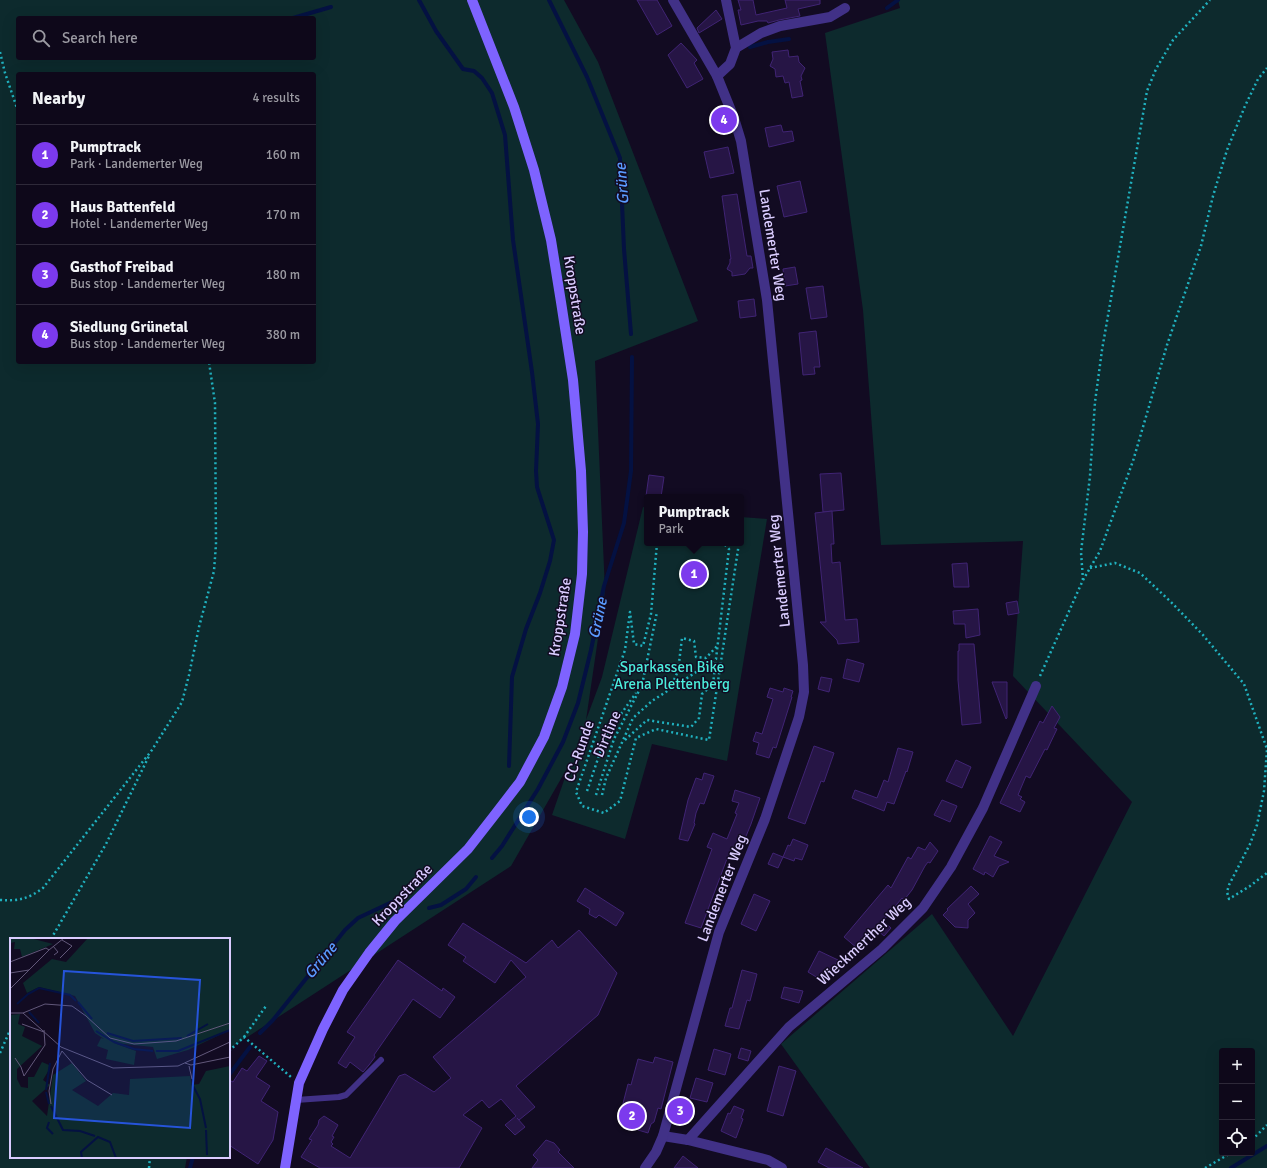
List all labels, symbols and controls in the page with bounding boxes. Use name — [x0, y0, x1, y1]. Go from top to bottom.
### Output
search box — [16, 16, 316, 60]
icon: search — [30, 27, 52, 49]
text: Search here — [62, 29, 138, 47]
text: Nearby — [32, 88, 85, 109]
text: 4 results — [252, 90, 300, 106]
pin: 4 — [711, 105, 737, 135]
text: Pumptrack — [70, 138, 141, 156]
text: 1 — [41, 147, 49, 163]
text: 160 m — [266, 147, 300, 163]
text: Park · Landemerter Weg — [70, 156, 203, 172]
water label: Grüne — [610, 161, 633, 205]
street label: Landemerter Weg — [755, 188, 791, 302]
text: Haus Battenfeld — [70, 198, 175, 216]
text: 2 — [41, 207, 49, 223]
text: 170 m — [266, 207, 300, 223]
text: Hotel · Landemerter Weg — [70, 216, 208, 232]
street label: Kroppstraße — [560, 254, 590, 336]
text: Gasthof Freibad — [70, 258, 174, 276]
text: 3 — [41, 267, 49, 283]
text: 180 m — [266, 267, 300, 283]
text: Bus stop · Landemerter Weg — [70, 276, 225, 292]
text: Siedlung Grünetal — [70, 318, 188, 336]
text: 4 — [41, 327, 49, 343]
text: 380 m — [266, 327, 300, 343]
text: Bus stop · Landemerter Weg — [70, 336, 225, 352]
popup — [644, 494, 744, 546]
text: Pumptrack — [658, 503, 730, 521]
street label: Landemerter Weg — [764, 514, 794, 628]
text: Park — [658, 521, 683, 537]
pin: 1 — [681, 559, 707, 589]
street label: Kroppstraße — [545, 576, 575, 658]
water label: Grüne — [584, 595, 612, 641]
park label: Sparkassen Bike Arena Plettenberg — [614, 658, 730, 693]
street label: Dirtline — [589, 708, 625, 760]
street label: CC-Runde — [560, 718, 598, 784]
your location — [519, 807, 539, 827]
street label: Landemerter Weg — [693, 832, 751, 944]
street label: Kroppstraße — [368, 860, 436, 930]
street label: Wieckmerther Weg — [813, 893, 915, 989]
inset map — [10, 938, 230, 1158]
water label: Grüne — [300, 938, 342, 983]
map controls — [1219, 1048, 1255, 1156]
button: + — [1219, 1048, 1255, 1084]
button: − — [1219, 1084, 1255, 1120]
pin: 3 — [667, 1096, 693, 1126]
pin: 2 — [619, 1101, 645, 1131]
button: locate — [1219, 1120, 1255, 1156]

